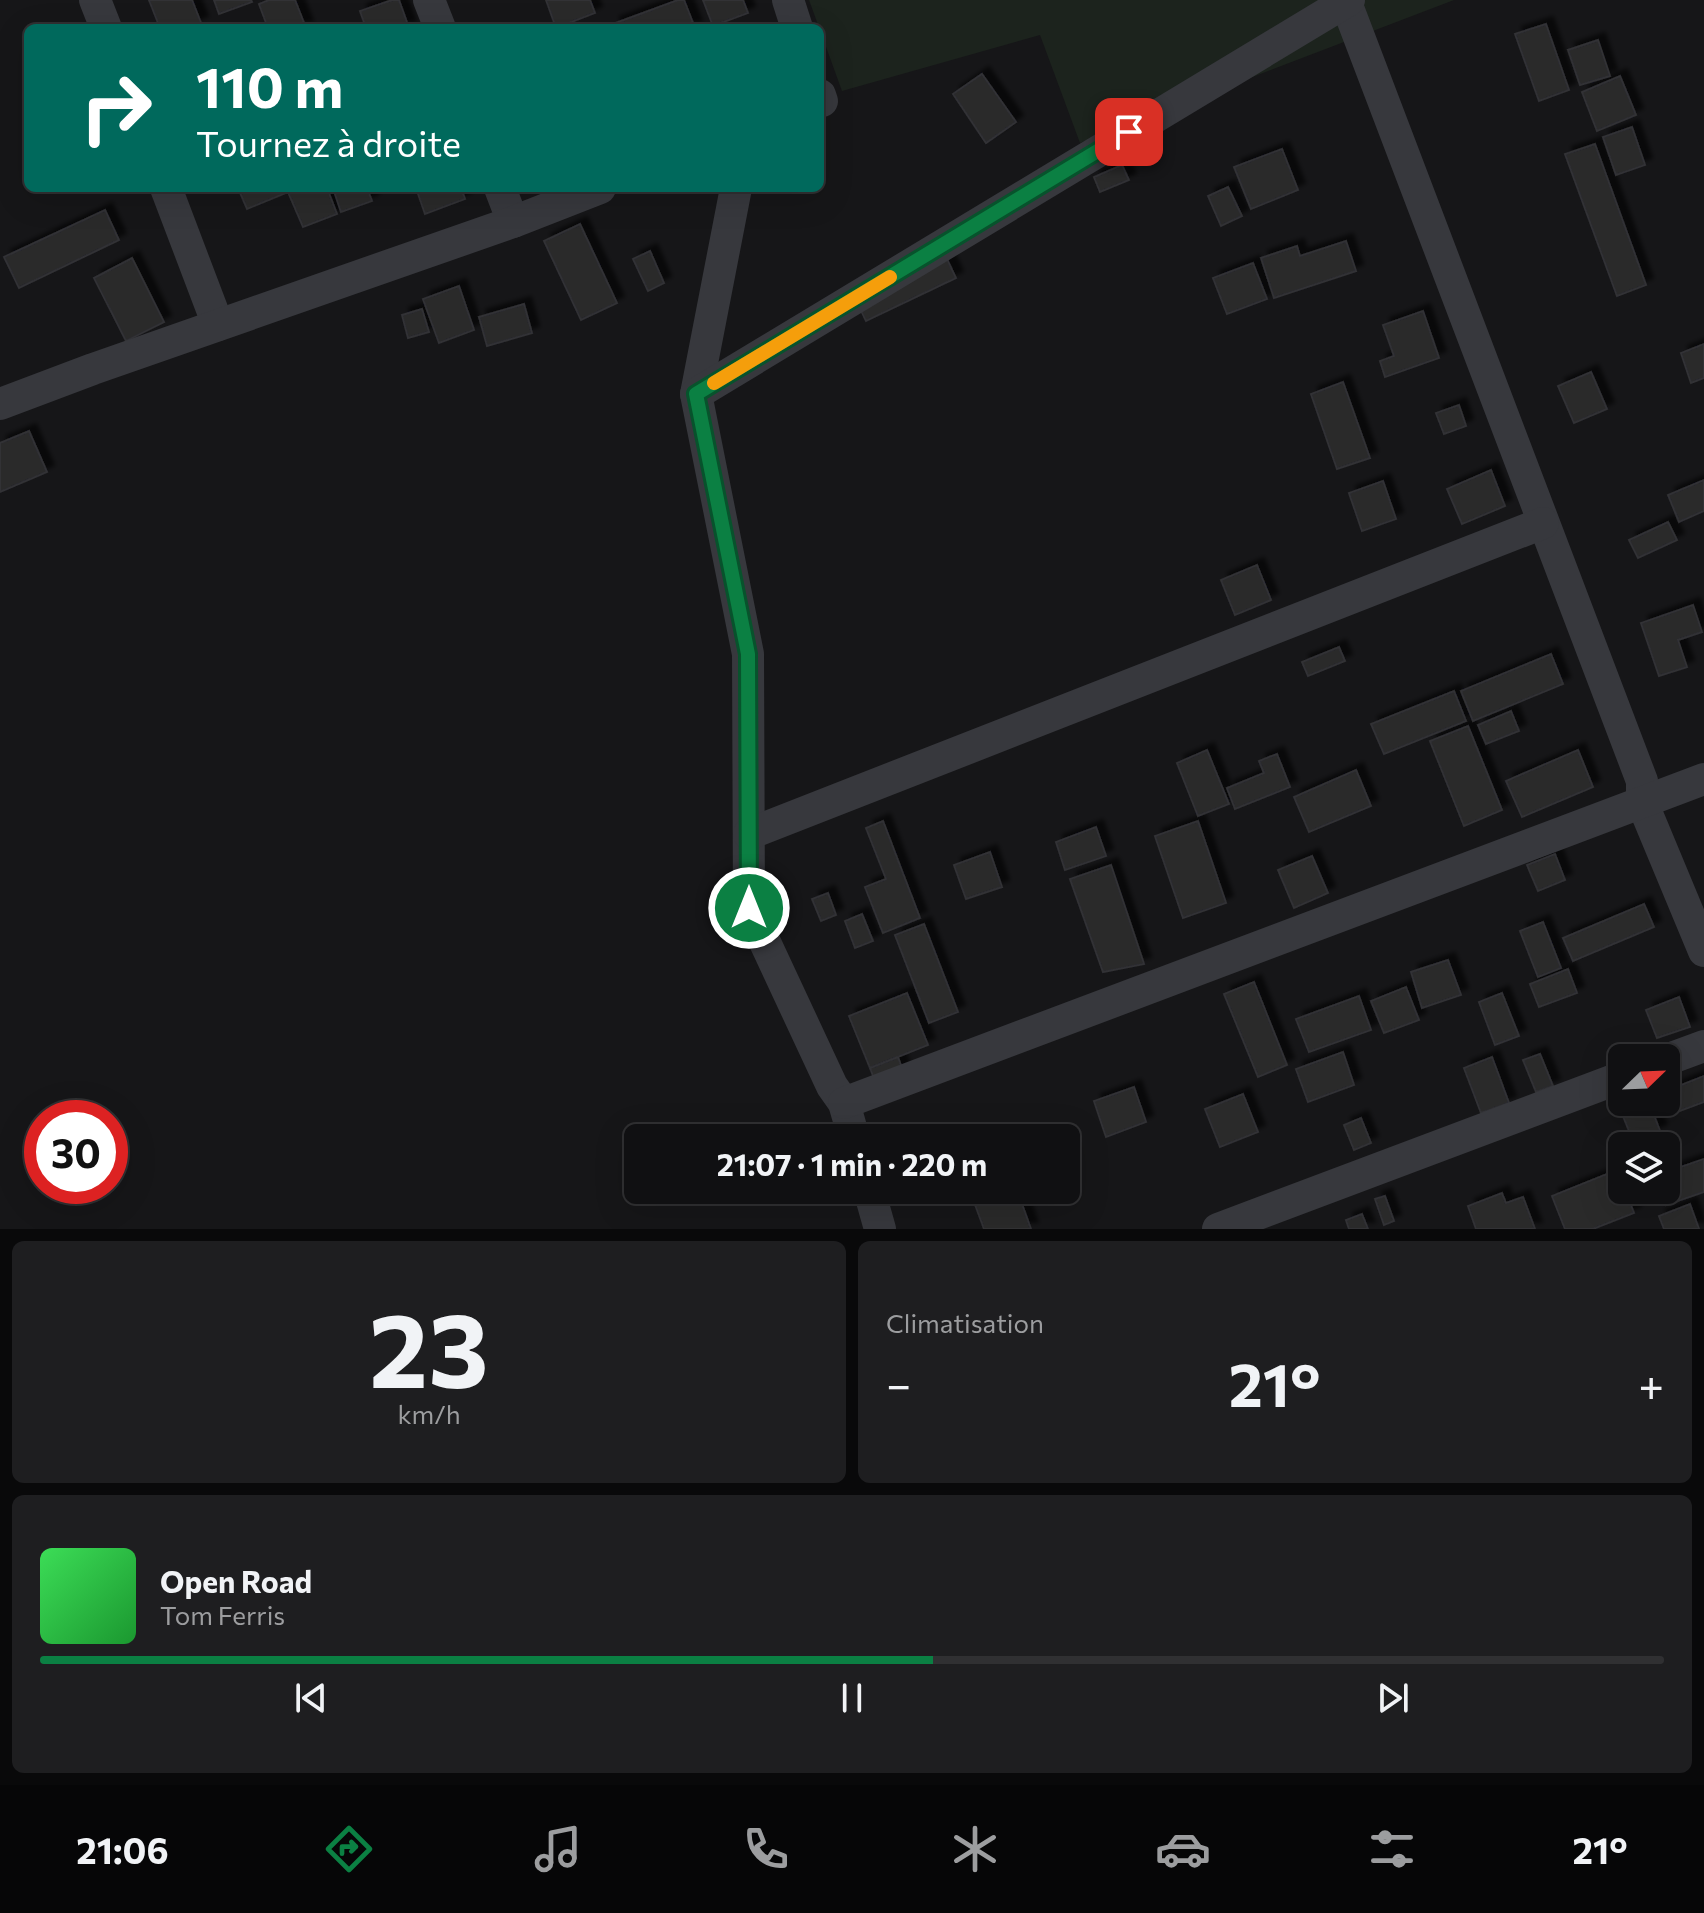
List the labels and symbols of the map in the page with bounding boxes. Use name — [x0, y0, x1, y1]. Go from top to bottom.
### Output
pin — [1095, 98, 1163, 166]
position arrow — [707, 866, 791, 950]
north arrow — [1608, 1044, 1680, 1116]
speed limit sign: 30 — [24, 1100, 128, 1204]

